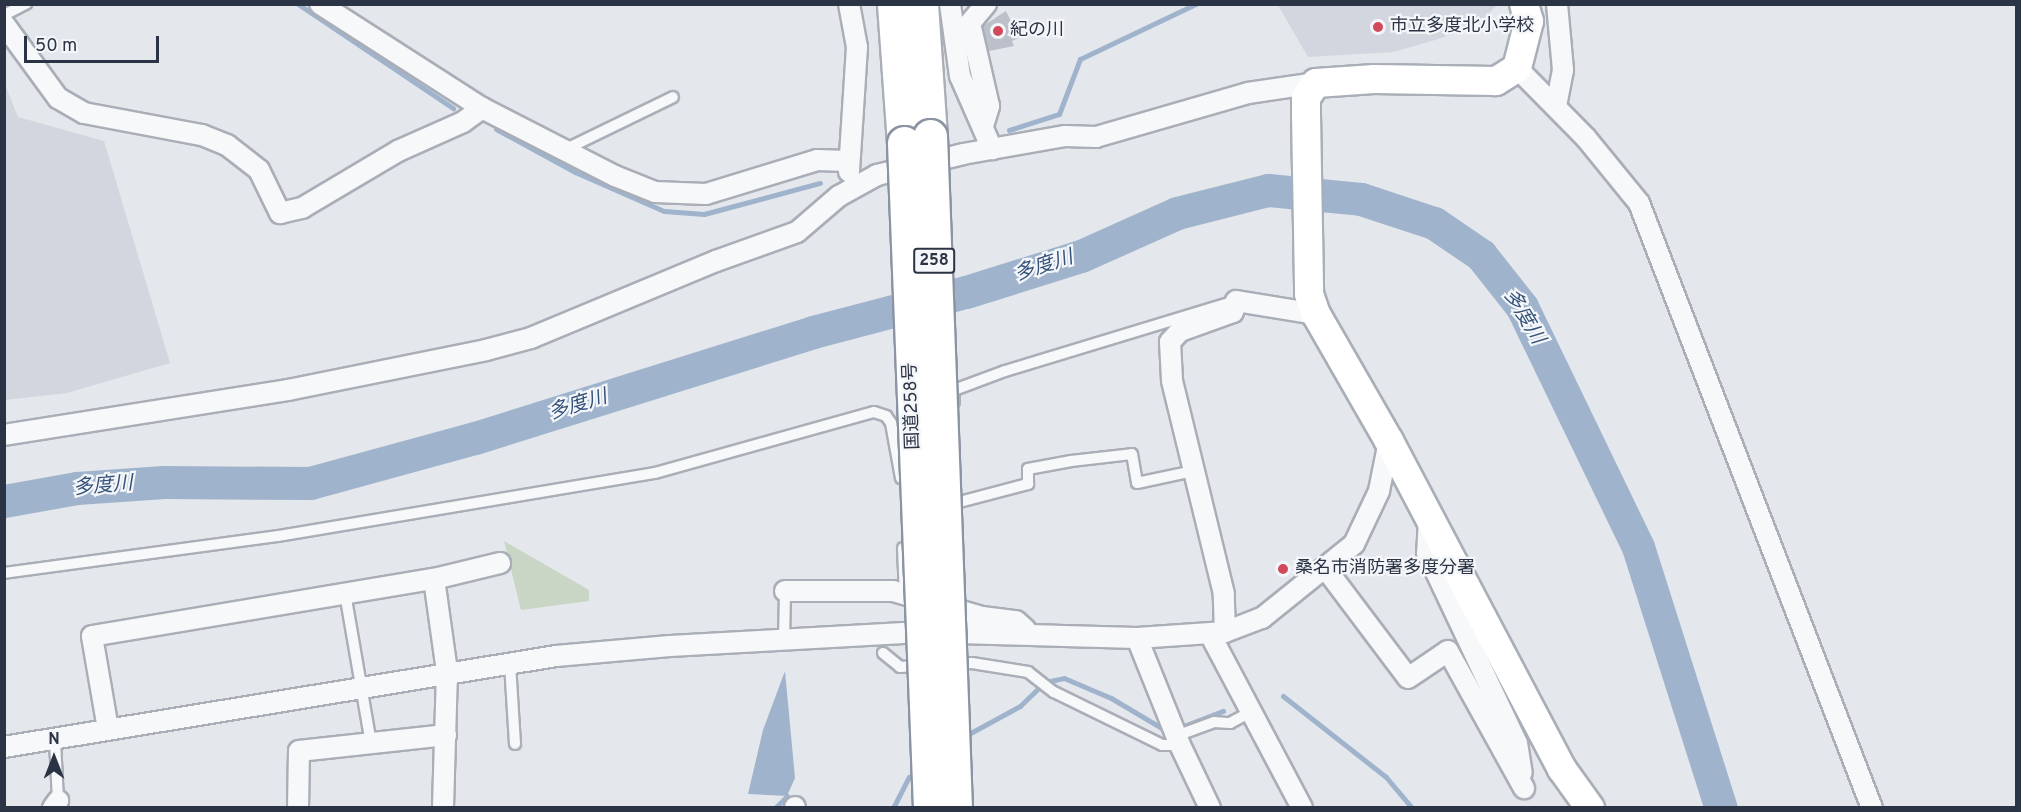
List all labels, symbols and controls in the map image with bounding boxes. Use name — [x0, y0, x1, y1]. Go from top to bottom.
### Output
place label: 市立多度北小学校 — [1390, 16, 1534, 38]
place label: 紀の川 — [1010, 20, 1064, 42]
marker: 市立多度北小学校 — [1371, 20, 1385, 34]
scale bar — [27, 24, 162, 62]
marker: 紀の川 — [991, 24, 1005, 38]
text: 50 m — [35, 35, 77, 58]
water label: 多度川 — [1012, 246, 1076, 288]
road number: 258 — [913, 248, 955, 274]
water label: 多度川 — [1497, 285, 1549, 349]
street label: 国道258号 — [901, 362, 925, 450]
water label: 多度川 — [546, 386, 610, 426]
water label: 多度川 — [72, 472, 134, 502]
place label: 桑名市消防署多度分署 — [1295, 558, 1475, 580]
marker: 桑名市消防署多度分署 — [1276, 562, 1290, 576]
north arrow — [24, 728, 84, 788]
text: N — [48, 730, 60, 750]

